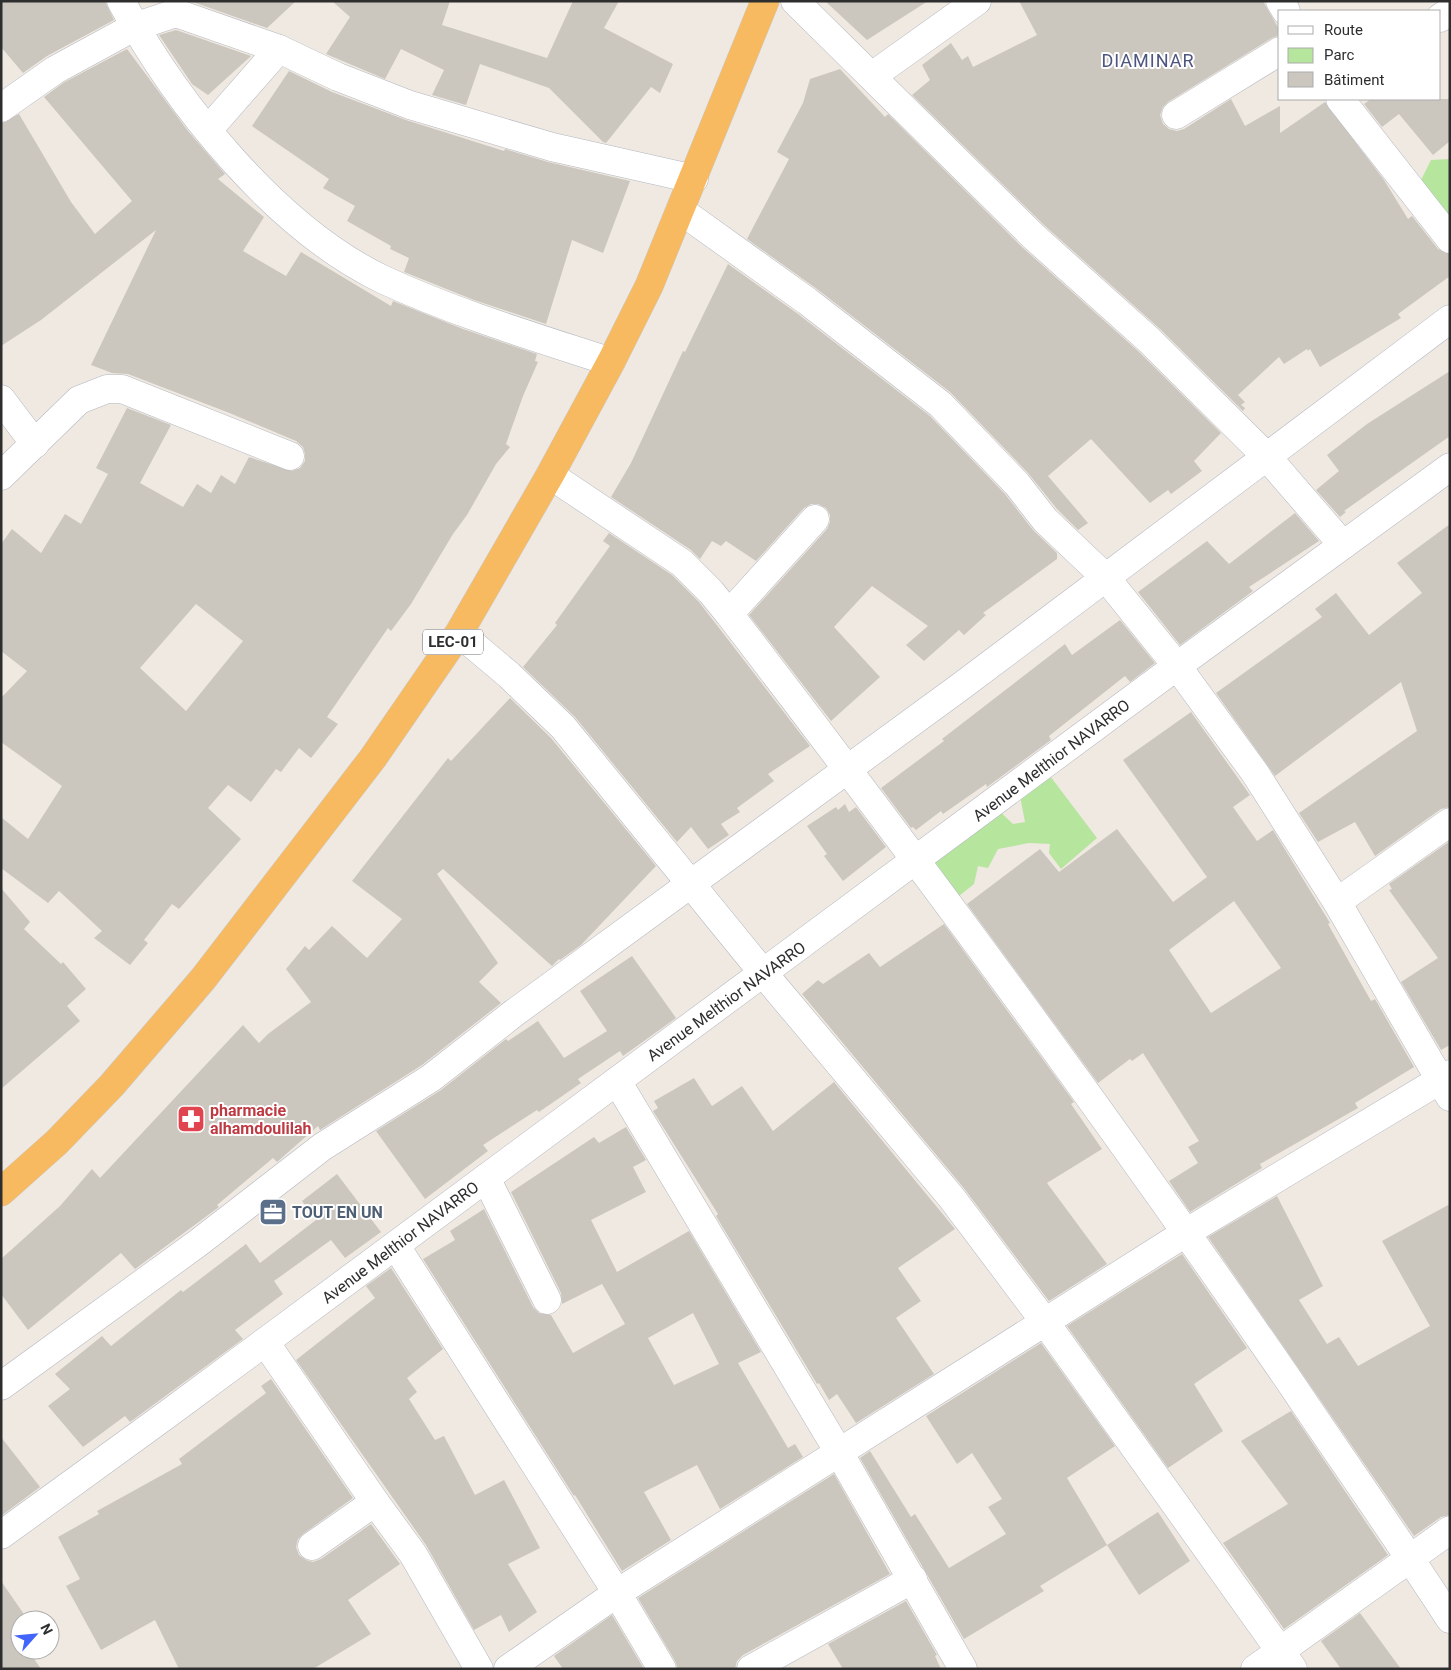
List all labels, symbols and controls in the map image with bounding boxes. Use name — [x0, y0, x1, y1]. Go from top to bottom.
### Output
legend — [1278, 10, 1441, 100]
text: Route — [1324, 21, 1363, 39]
text: Parc — [1324, 46, 1354, 64]
district label: DIAMINAR — [1101, 50, 1195, 71]
text: Bâtiment — [1324, 71, 1384, 89]
road number: LEC-01 — [423, 630, 483, 654]
street label: Avenue Melthior NAVARRO — [969, 695, 1133, 826]
street label: Avenue Melthior NAVARRO — [643, 938, 809, 1065]
place label: pharmacie alhamdoulilah — [210, 1101, 311, 1138]
pharmacy icon: pharmacie alhamdoulilah — [176, 1104, 206, 1134]
street label: Avenue Melthior NAVARRO — [318, 1177, 482, 1308]
office icon: TOUT EN UN — [258, 1197, 288, 1227]
place label: TOUT EN UN — [292, 1203, 383, 1222]
north arrow — [10, 1610, 60, 1660]
text: N — [37, 1621, 56, 1637]

